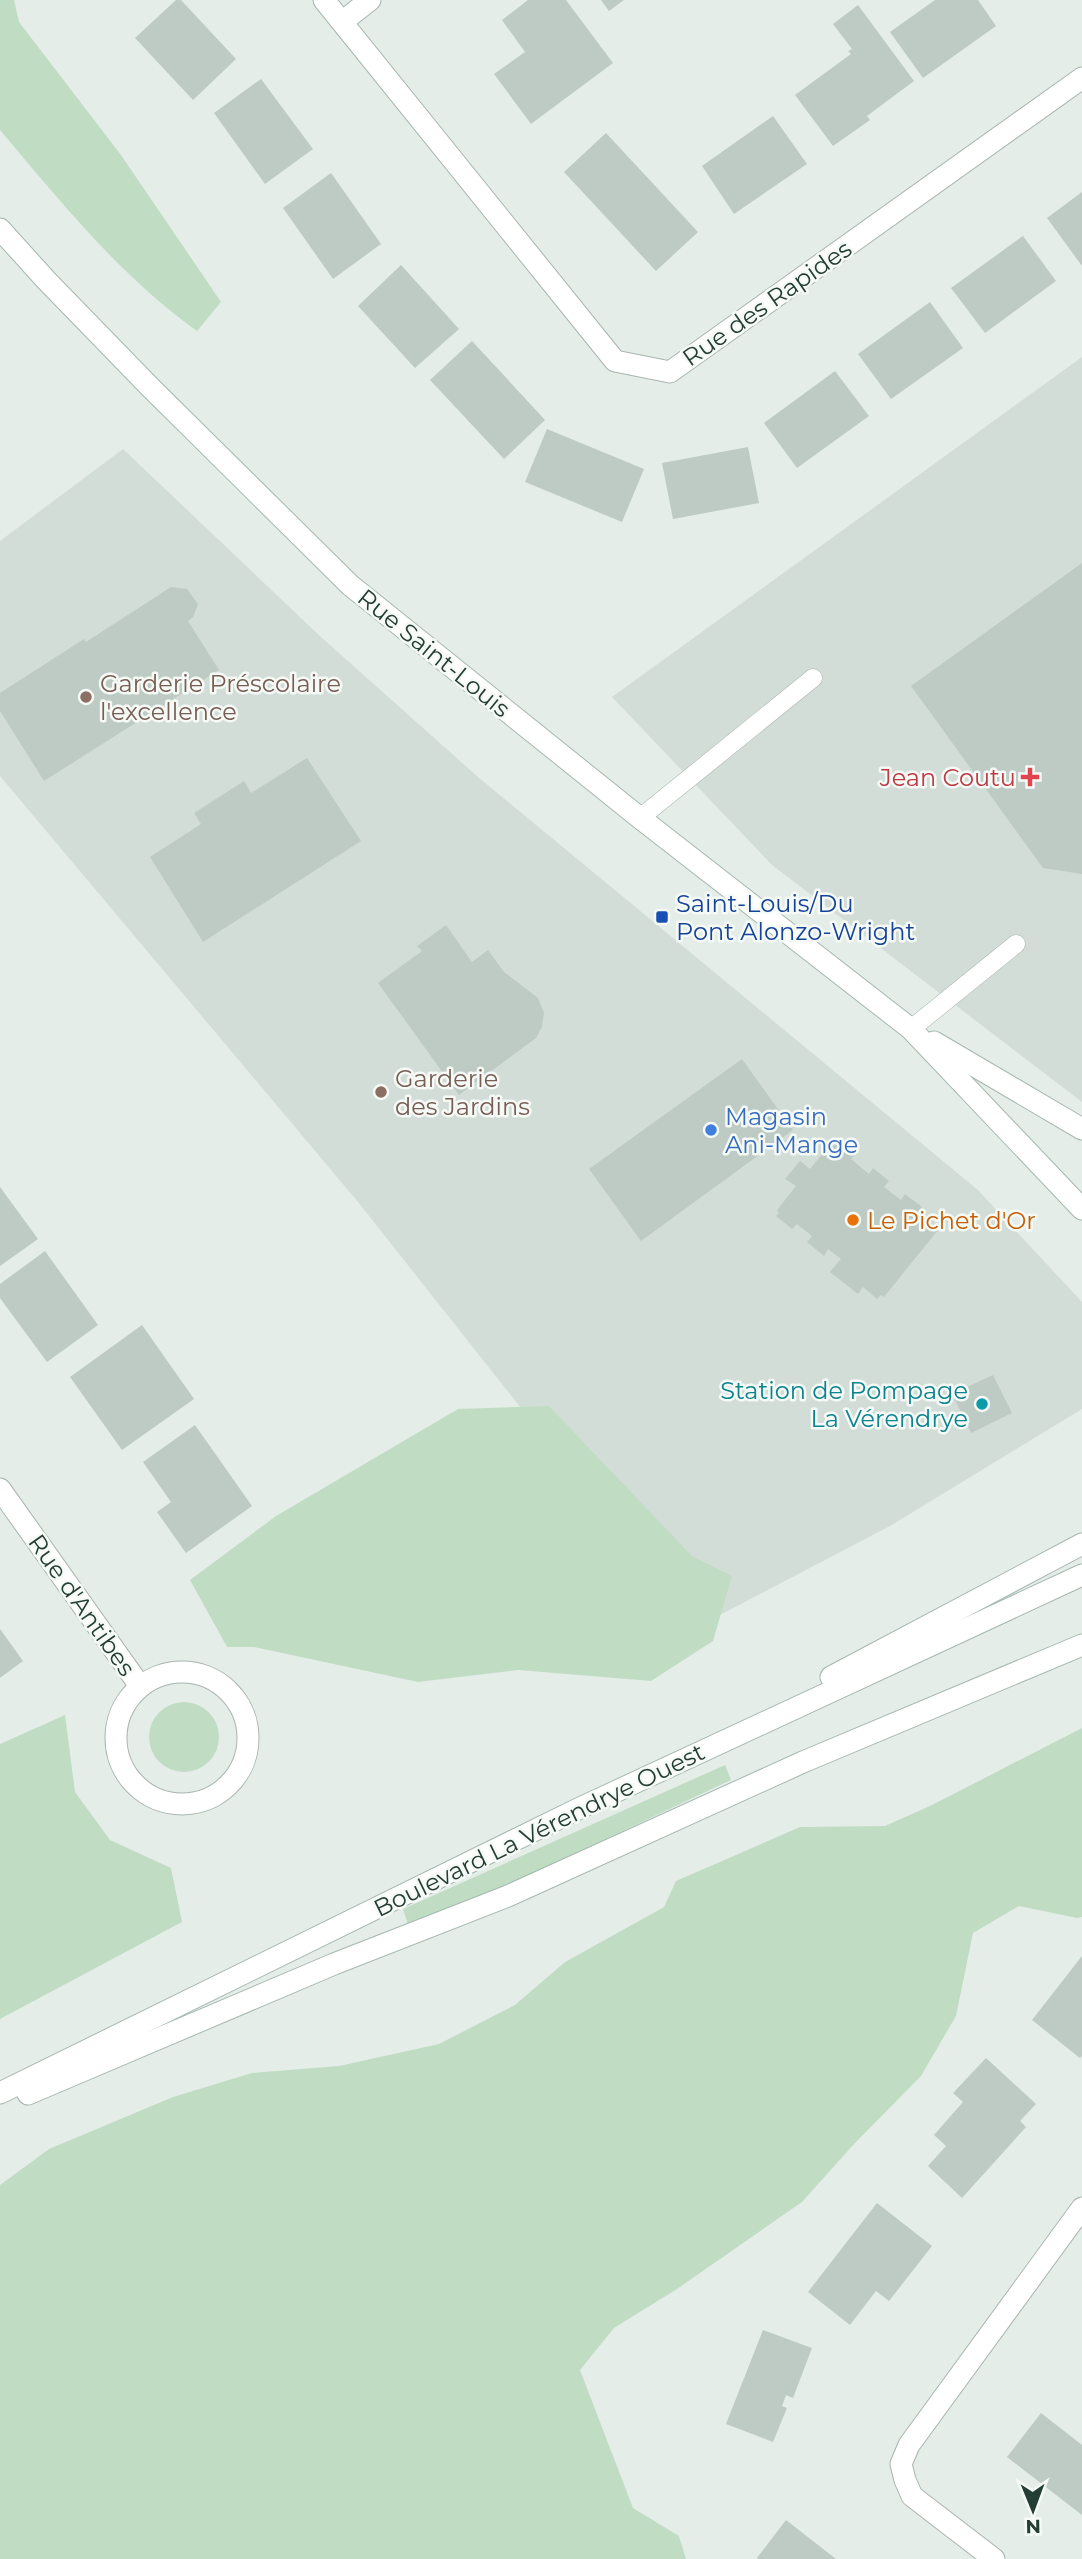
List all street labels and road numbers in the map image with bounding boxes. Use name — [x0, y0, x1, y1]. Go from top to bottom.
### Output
street label: Rue des Rapides — [677, 234, 857, 372]
street label: Rue Saint-Louis — [352, 583, 516, 723]
street label: Rue d'Antibes — [22, 1529, 142, 1681]
street label: Boulevard La Vérendrye Ouest — [369, 1737, 709, 1923]

